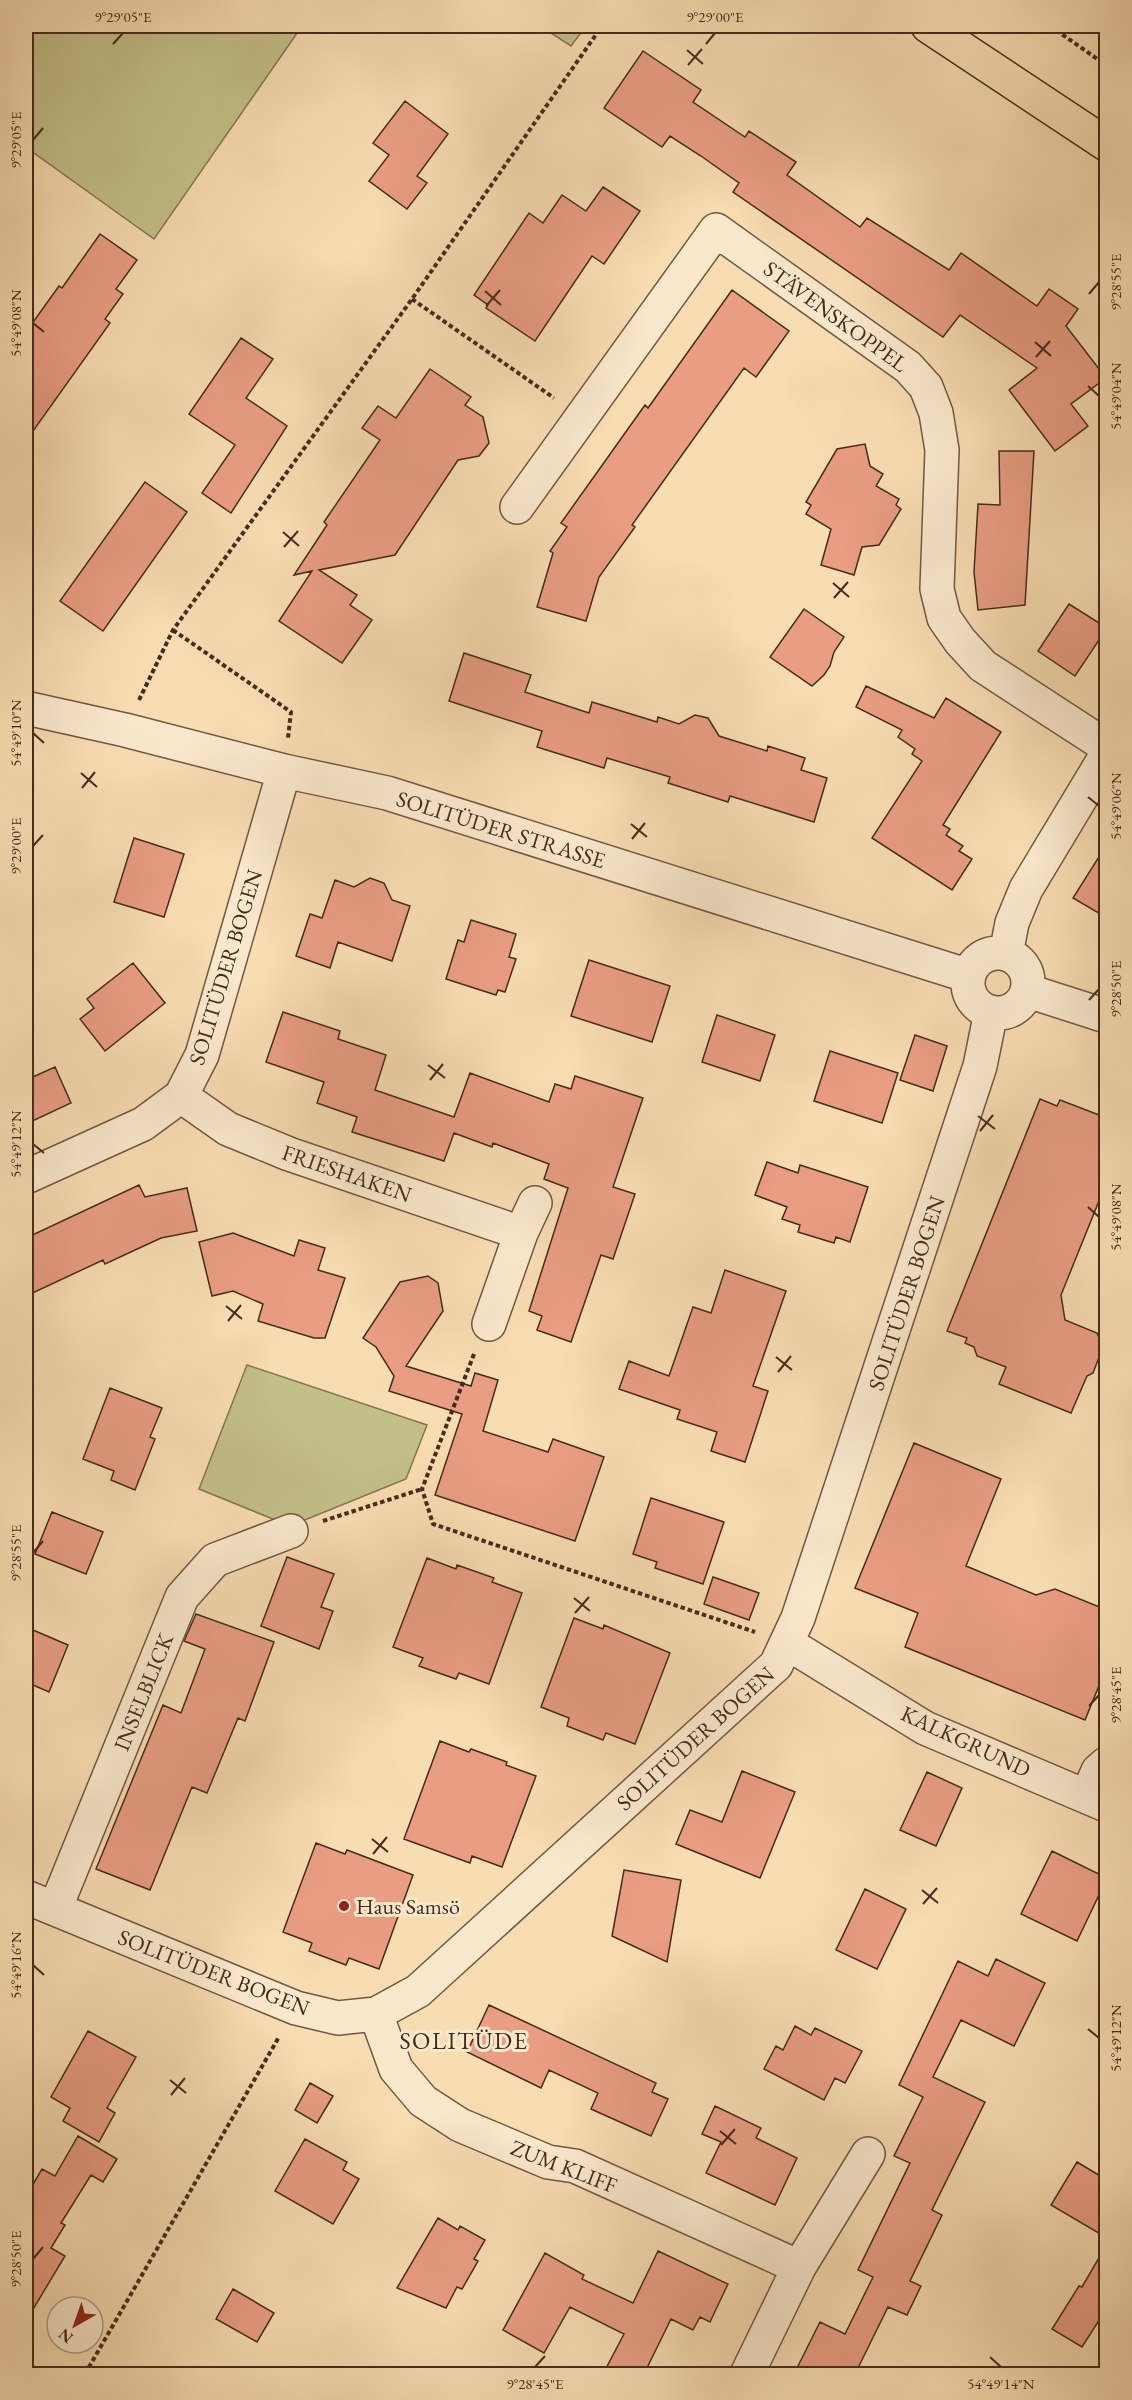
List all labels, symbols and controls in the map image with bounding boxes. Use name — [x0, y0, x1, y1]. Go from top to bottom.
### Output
text: 9°29'05"E — [95, 7, 152, 26]
text: 9°29'00"E — [687, 7, 744, 26]
text: 9°29'05"E — [6, 111, 25, 168]
text: 9°28'55"E — [1106, 253, 1125, 310]
street label: STÄVENSKOPPEL — [758, 254, 914, 379]
text: 54°49'08"N — [6, 289, 25, 357]
text: 54°49'04"N — [1106, 362, 1125, 430]
text: 54°49'10"N — [6, 699, 25, 767]
text: 54°49'06"N — [1106, 772, 1125, 840]
street label: SOLITÜDER STRASSE — [393, 784, 609, 875]
text: 9°29'00"E — [6, 817, 25, 874]
street label: SOLITÜDER BOGEN — [182, 865, 269, 1068]
text: 9°28'50"E — [1106, 960, 1125, 1017]
text: 54°49'12"N — [6, 1110, 25, 1178]
street label: FRIESHAKEN — [278, 1138, 416, 1209]
text: 54°49'08"N — [1106, 1183, 1125, 1251]
street label: SOLITÜDER BOGEN — [861, 1192, 952, 1394]
text: 9°28'55"E — [6, 1524, 25, 1581]
street label: INSELBLICK — [107, 1628, 181, 1755]
street label: SOLITÜDER BOGEN — [610, 1659, 781, 1817]
text: 9°28'45"E — [1106, 1666, 1125, 1723]
street label: KALKGRUND — [896, 1699, 1035, 1784]
place label: Haus Samsö — [356, 1892, 460, 1921]
marker: Haus Samsö — [337, 1899, 351, 1913]
street label: SOLITÜDER BOGEN — [114, 1923, 314, 2023]
text: 54°49'16"N — [6, 1931, 25, 1999]
text: 54°49'12"N — [1106, 2004, 1125, 2072]
district label: SOLITÜDE — [399, 2025, 529, 2056]
street label: ZUM KLIFF — [507, 2133, 621, 2200]
text: 9°28'50"E — [6, 2230, 25, 2287]
north arrow — [45, 2295, 105, 2355]
text: N — [54, 2324, 77, 2348]
text: 9°28'45"E — [507, 2374, 564, 2393]
text: 54°49'14"N — [967, 2374, 1035, 2393]

